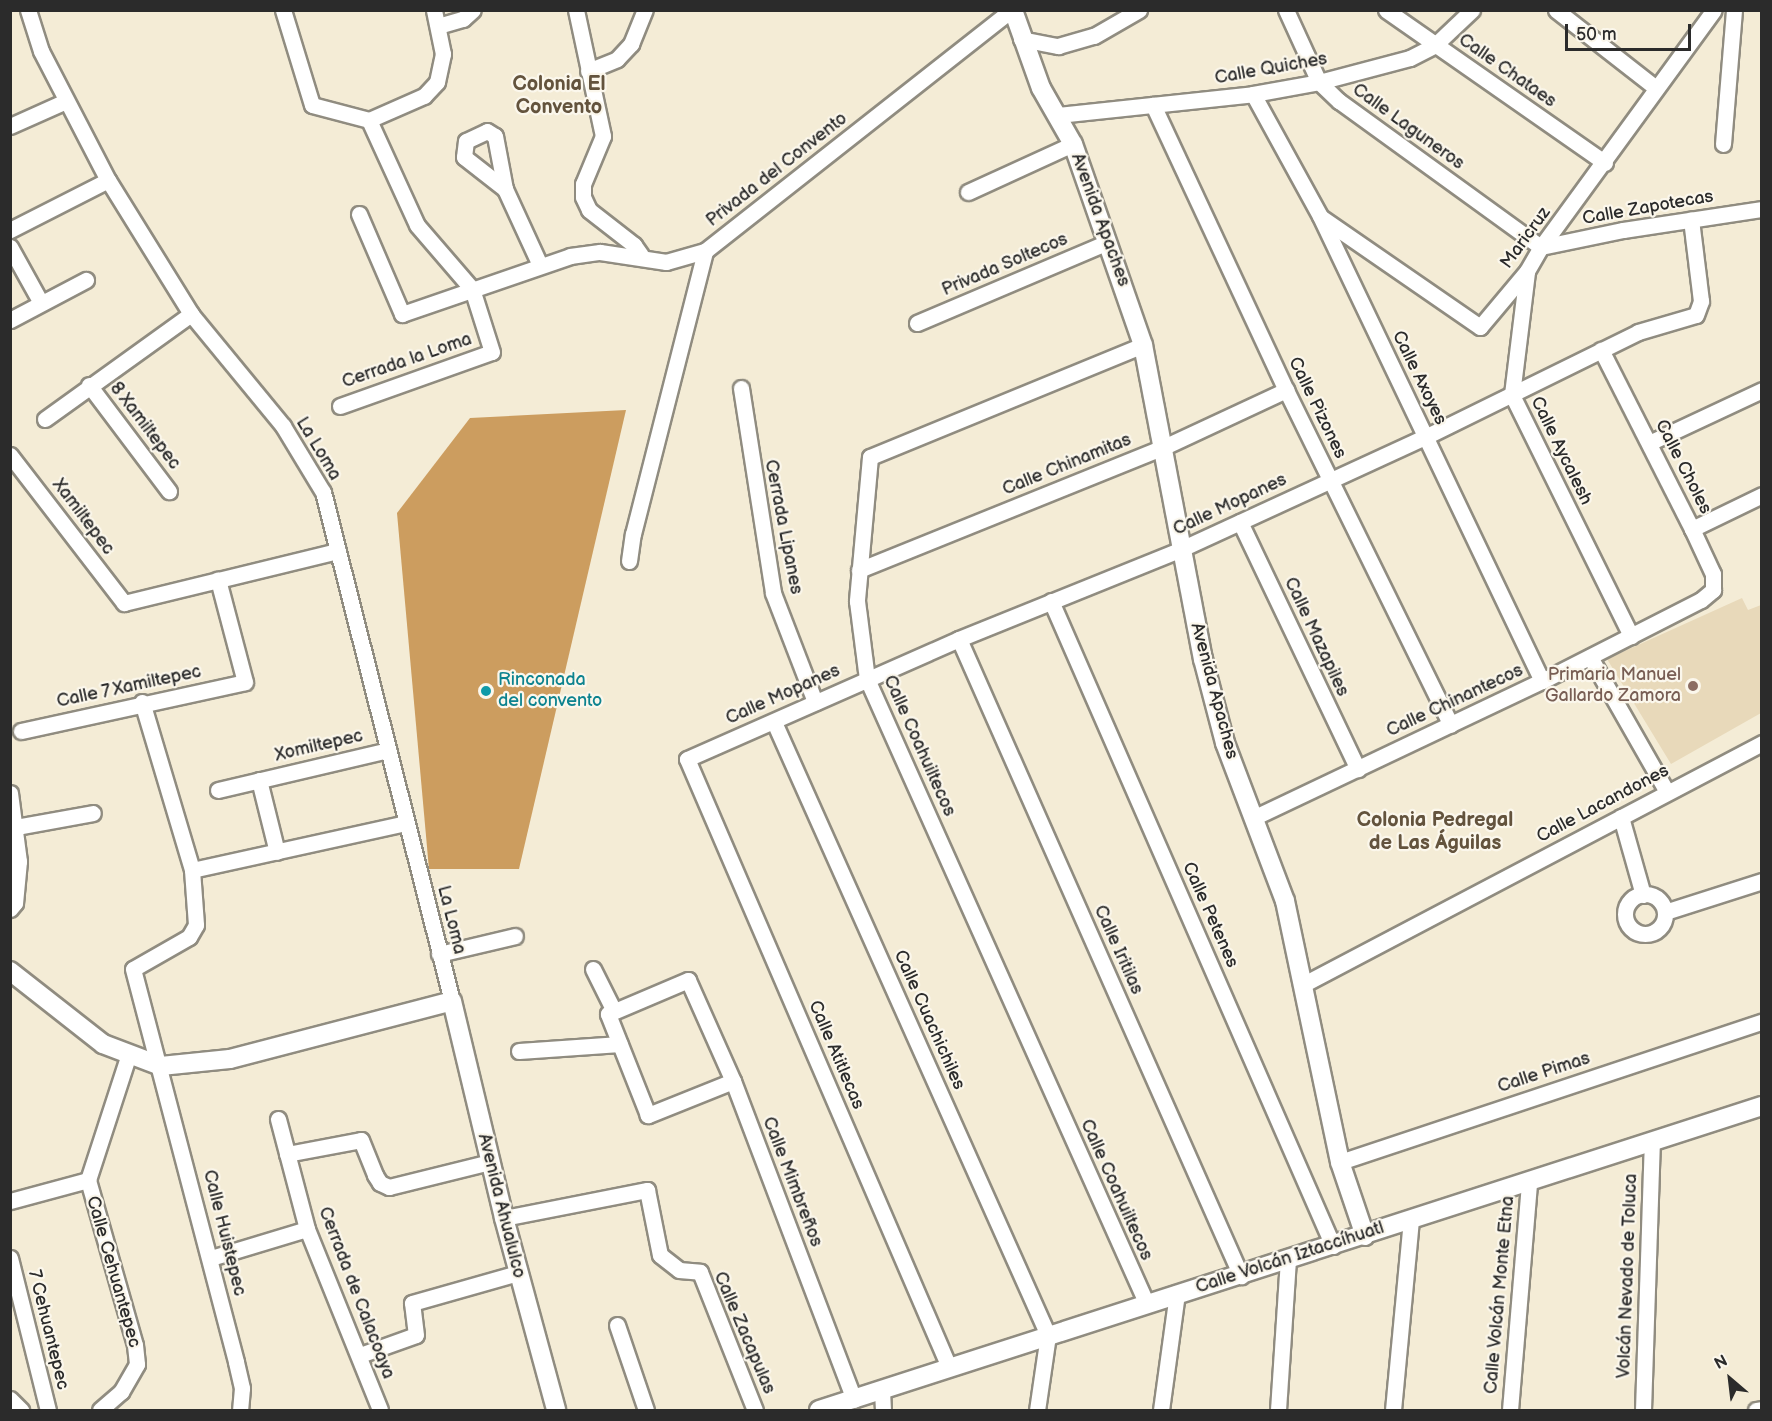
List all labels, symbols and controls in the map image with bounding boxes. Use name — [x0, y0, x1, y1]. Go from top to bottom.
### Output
scale bar — [1568, 12, 1694, 50]
text: 50 m — [1576, 24, 1617, 45]
street label: Calle Chataes — [1454, 29, 1560, 113]
street label: Calle Quiches — [1213, 48, 1329, 90]
district label: Colonia El Convento — [513, 73, 605, 120]
street label: Calle Laguneros — [1348, 79, 1468, 175]
street label: Privada del Convento — [702, 108, 852, 232]
street label: Avenida Apaches — [1066, 150, 1134, 290]
street label: Calle Zapotecas — [1581, 186, 1715, 230]
street label: Maricruz — [1496, 203, 1556, 273]
street label: Privada Soltecos — [939, 229, 1071, 301]
street label: Calle Axoyes — [1387, 327, 1451, 429]
street label: Cerrada la Loma — [339, 329, 475, 393]
street label: Calle Pizones — [1283, 354, 1351, 462]
street label: 8 Xamiltepec — [105, 378, 185, 474]
street label: Calle Aycalesh — [1525, 393, 1597, 509]
street label: La Loma — [291, 413, 345, 485]
street label: Calle Choles — [1650, 416, 1716, 518]
street label: Calle Chinamitas — [999, 429, 1135, 501]
street label: Cerrada Lipanes — [759, 458, 807, 596]
street label: Calle Mopanes — [1170, 469, 1290, 541]
street label: Xamiltepec — [47, 475, 119, 559]
street label: Calle Mazapiles — [1279, 574, 1353, 700]
street label: Avenida Apaches — [1185, 621, 1243, 761]
street label: Calle Mopanes — [723, 660, 843, 730]
street label: Calle Chinantecos — [1383, 660, 1527, 742]
street label: Calle 7 Xamiltepec — [54, 661, 204, 713]
place label: Primaria Manuel Gallardo Zamora — [1545, 665, 1681, 708]
place label: Rinconada del convento — [498, 670, 602, 712]
street label: Calle Coahuiltecos — [878, 672, 960, 820]
marker: Primaria Manuel Gallardo Zamora — [1686, 679, 1700, 693]
marker: Rinconada del convento — [479, 684, 493, 698]
street label: Xomiltepec — [273, 725, 365, 767]
street label: Calle Lacandones — [1533, 760, 1673, 848]
district label: Colonia Pedregal de Las Águilas — [1357, 808, 1513, 855]
street label: Calle Petenes — [1177, 859, 1243, 971]
street label: La Loma — [432, 883, 470, 957]
street label: Calle Iritilas — [1089, 902, 1147, 998]
street label: Calle Cuachichiles — [889, 947, 969, 1093]
street label: Calle Atitlecas — [803, 997, 869, 1113]
street label: Calle Pimas — [1495, 1048, 1593, 1098]
street label: Calle Mimbreños — [757, 1114, 827, 1250]
street label: Calle Coahuiltecos — [1075, 1116, 1157, 1264]
street label: Avenida Ahualulco — [473, 1132, 529, 1280]
street label: Calle Huistepec — [198, 1168, 250, 1298]
street label: Volcán Nevado de Toluca — [1614, 1173, 1642, 1379]
street label: Calle Cehuantepec — [81, 1194, 145, 1350]
street label: Calle Volcán Monte Etna — [1481, 1195, 1519, 1395]
street label: Cerrada de Calacoaya — [313, 1204, 399, 1382]
street label: Calle Volcán Iztaccíhuatl — [1193, 1217, 1387, 1299]
street label: 7 Cehuantepec — [23, 1267, 73, 1393]
street label: Calle Zacapulas — [709, 1269, 779, 1397]
north arrow — [1700, 1349, 1760, 1409]
text: N — [1712, 1351, 1731, 1374]

